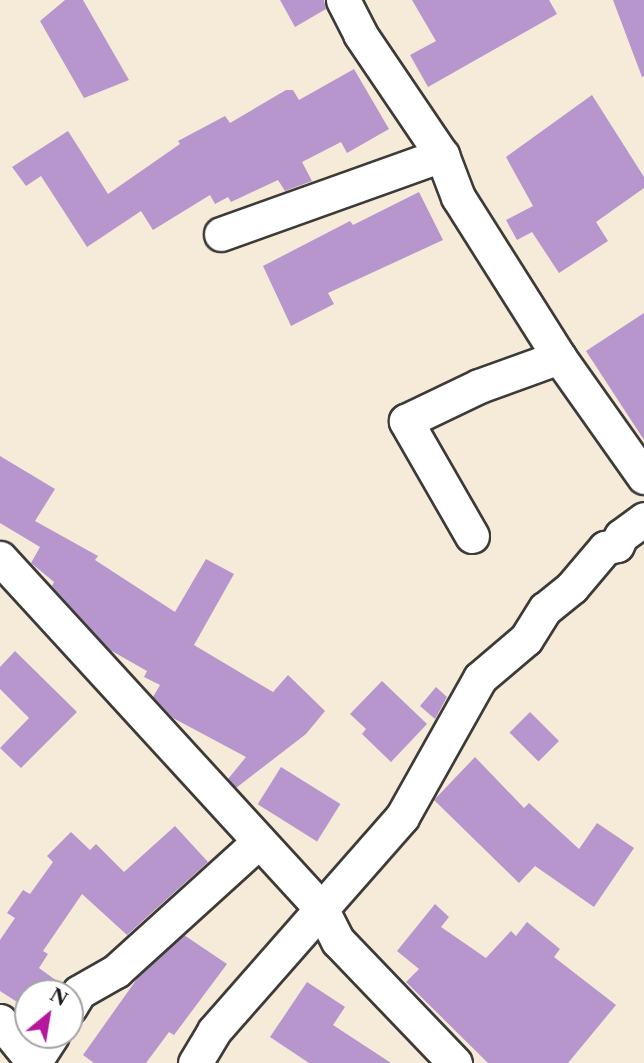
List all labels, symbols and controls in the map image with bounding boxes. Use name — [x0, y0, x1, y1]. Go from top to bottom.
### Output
north arrow — [14, 979, 84, 1049]
text: N — [46, 983, 72, 1011]

